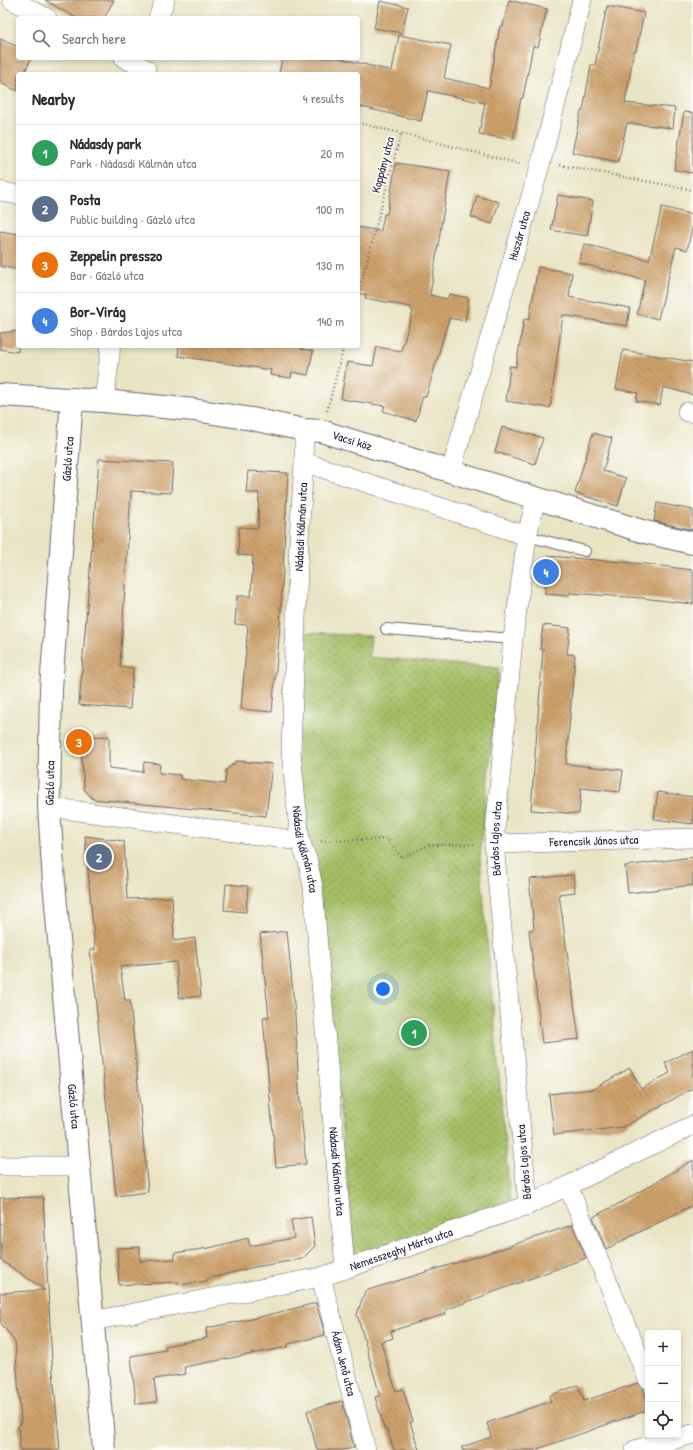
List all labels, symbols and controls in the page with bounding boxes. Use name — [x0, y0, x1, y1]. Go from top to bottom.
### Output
search box — [16, 16, 360, 60]
icon: search — [30, 27, 52, 49]
text: Search here — [62, 28, 126, 49]
text: Nearby — [32, 87, 75, 110]
text: 4 results — [303, 89, 344, 107]
text: Nádasdy park — [70, 133, 141, 154]
street label: Koppány utca — [367, 135, 398, 195]
text: 1 — [43, 144, 47, 162]
text: 20 m — [320, 144, 344, 162]
text: Park · Nádasdi Kálmán utca — [70, 154, 196, 172]
text: Posta — [70, 189, 100, 210]
text: 2 — [42, 200, 48, 218]
text: 100 m — [316, 200, 344, 218]
street label: Huszár utca — [504, 209, 534, 262]
text: Public building · Gázló utca — [70, 210, 195, 228]
text: Zeppelin presszo — [70, 245, 162, 266]
text: 3 — [42, 256, 48, 274]
text: 130 m — [316, 256, 344, 274]
text: Bar · Gázló utca — [70, 266, 144, 284]
text: Bor-Virág — [70, 301, 126, 322]
text: 4 — [43, 312, 47, 330]
text: 140 m — [317, 312, 344, 330]
text: Shop · Bárdos Lajos utca — [70, 322, 182, 340]
street label: Vacsi köz — [330, 426, 374, 454]
street label: Gázló utca — [57, 436, 78, 482]
street label: Nádasdi Kálmán utca — [290, 482, 311, 572]
pin: 4 — [533, 557, 559, 587]
pin: 3 — [66, 727, 92, 757]
street label: Gázló utca — [41, 760, 58, 805]
street label: Bárdos Lajos utca — [485, 800, 506, 877]
street label: Nádasdi Kálmán utca — [289, 805, 322, 894]
street label: Ferencsik János utca — [548, 831, 639, 850]
pin: 2 — [86, 842, 112, 872]
your location — [373, 979, 393, 999]
pin: 1 — [401, 1018, 427, 1048]
street label: Gázló utca — [64, 1083, 85, 1129]
street label: Bárdos Lajos utca — [512, 1124, 535, 1200]
street label: Nádasdi Kálmán utca — [325, 1126, 350, 1217]
street label: Nemesszeghy Márta utca — [347, 1223, 455, 1275]
street label: Ádám Jenő utca — [327, 1329, 361, 1398]
map controls — [645, 1330, 681, 1438]
button: + — [645, 1330, 681, 1366]
button: − — [645, 1366, 681, 1402]
button: locate — [645, 1402, 681, 1438]

